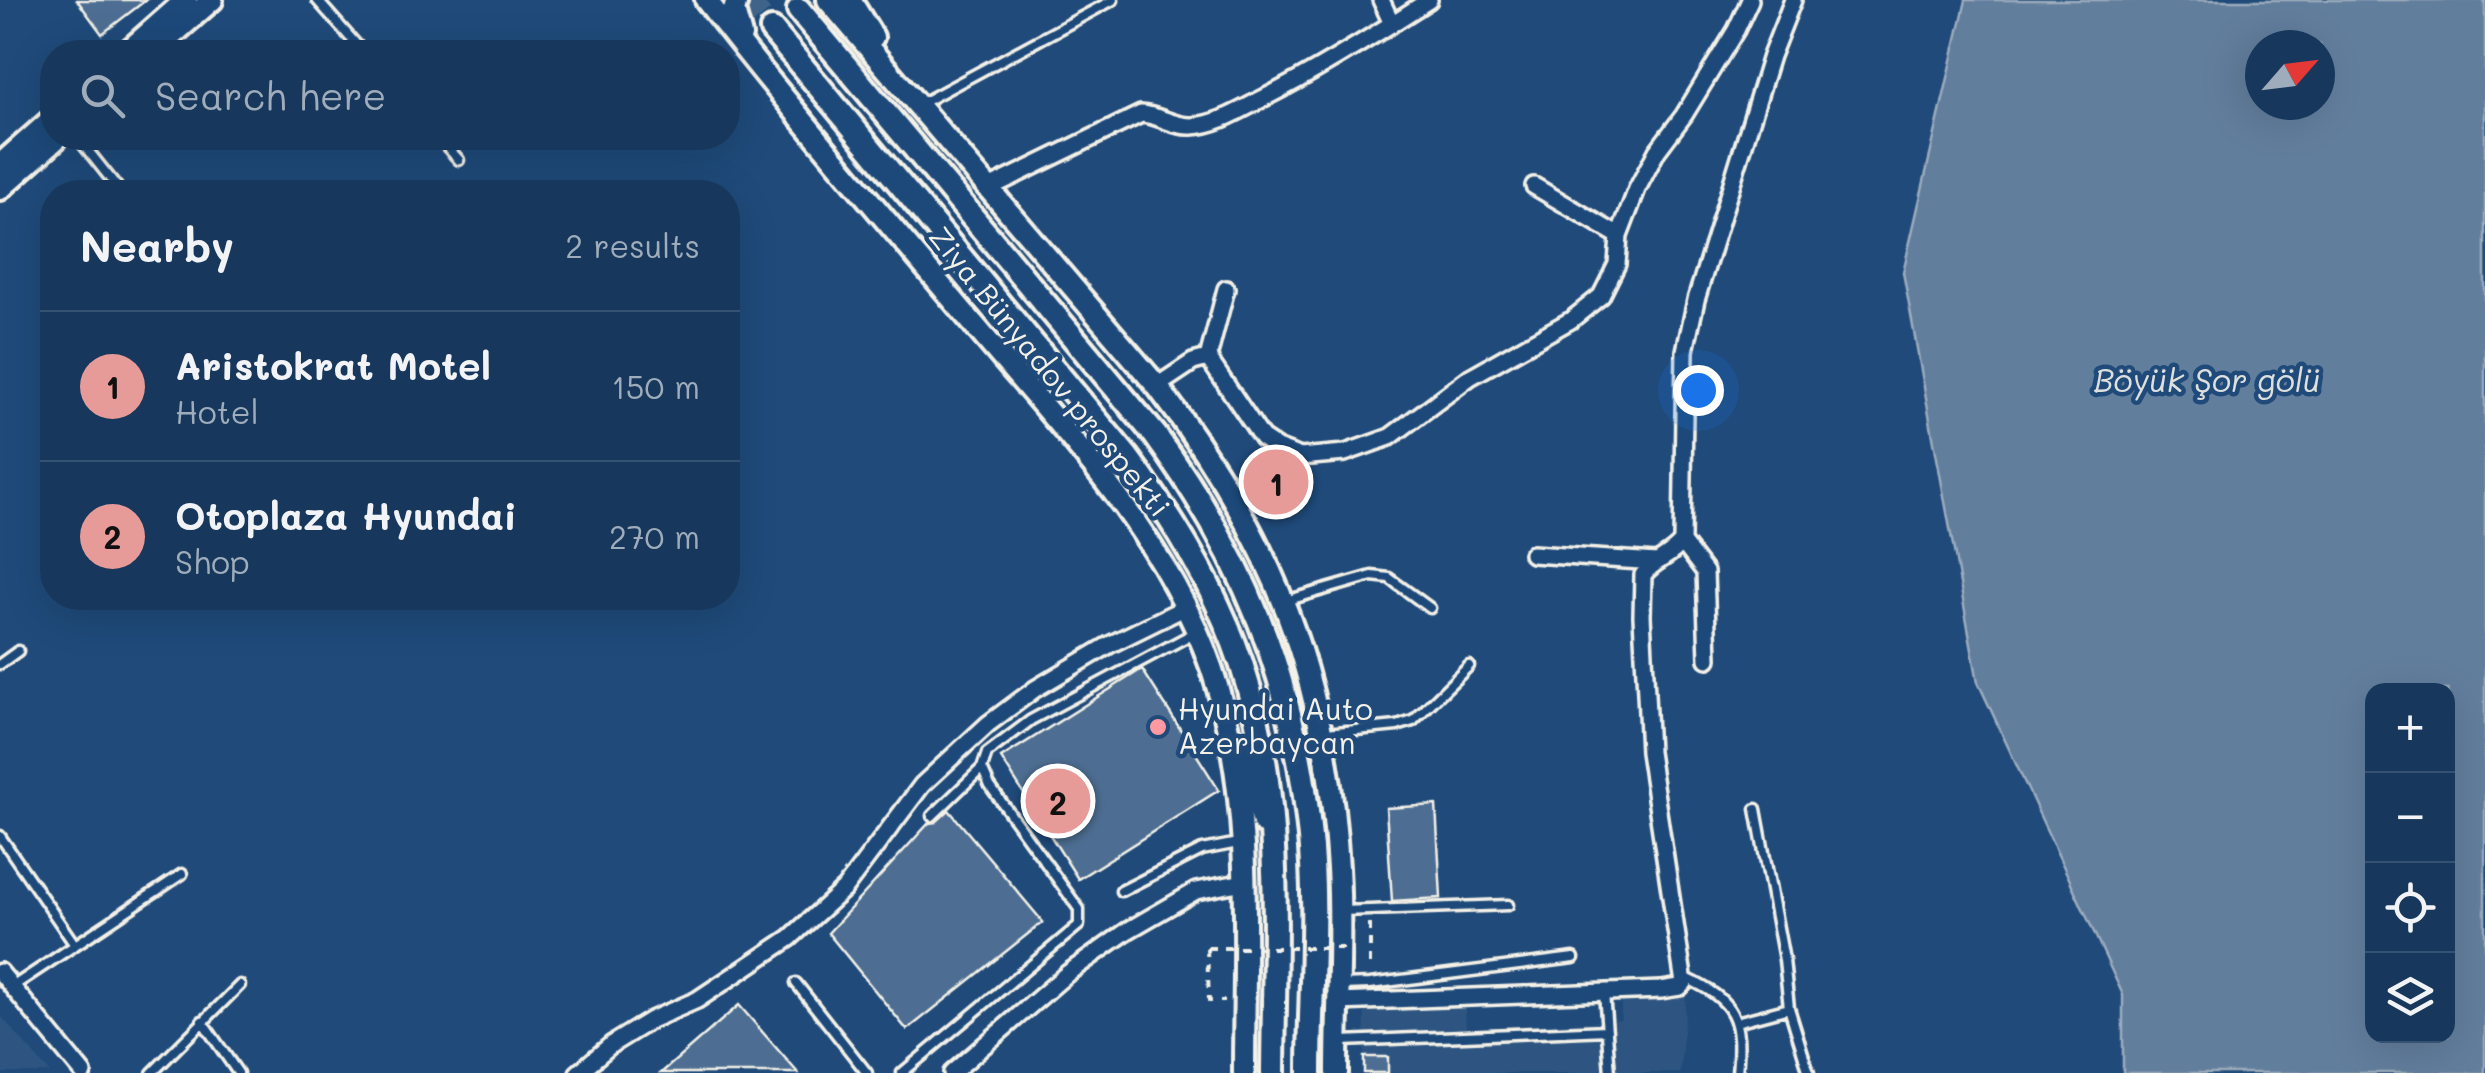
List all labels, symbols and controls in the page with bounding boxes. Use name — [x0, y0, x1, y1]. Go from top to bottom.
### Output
north arrow — [2245, 30, 2335, 120]
search box — [40, 40, 740, 150]
icon: search — [75, 68, 130, 123]
text: Search here — [155, 70, 386, 120]
street label: Ziya Bünyadov prospekti — [921, 217, 1180, 524]
text: Nearby — [80, 218, 234, 273]
text: 2 results — [565, 224, 700, 266]
text: Aristokrat Motel — [175, 340, 491, 390]
water label: Böyük Şor gölü — [2094, 358, 2320, 401]
text: 1 — [105, 365, 120, 407]
text: 150 m — [612, 365, 700, 407]
your location — [1673, 365, 1724, 416]
text: Hotel — [175, 390, 259, 432]
pin: 1 — [1244, 444, 1308, 520]
text: Otoplaza Hyundai — [175, 490, 517, 540]
text: 2 — [104, 515, 121, 557]
text: 270 m — [609, 515, 700, 557]
text: Shop — [175, 540, 250, 582]
map controls — [2365, 683, 2455, 1043]
button: + — [2365, 683, 2455, 773]
place label: Hyundai Auto Azerbaycan — [1178, 688, 1373, 762]
marker: Hyundai Auto Azerbaycan — [1147, 716, 1169, 738]
pin: 2 — [1026, 764, 1090, 838]
button: − — [2365, 773, 2455, 863]
button: locate — [2365, 863, 2455, 953]
button: layers — [2365, 953, 2455, 1043]

